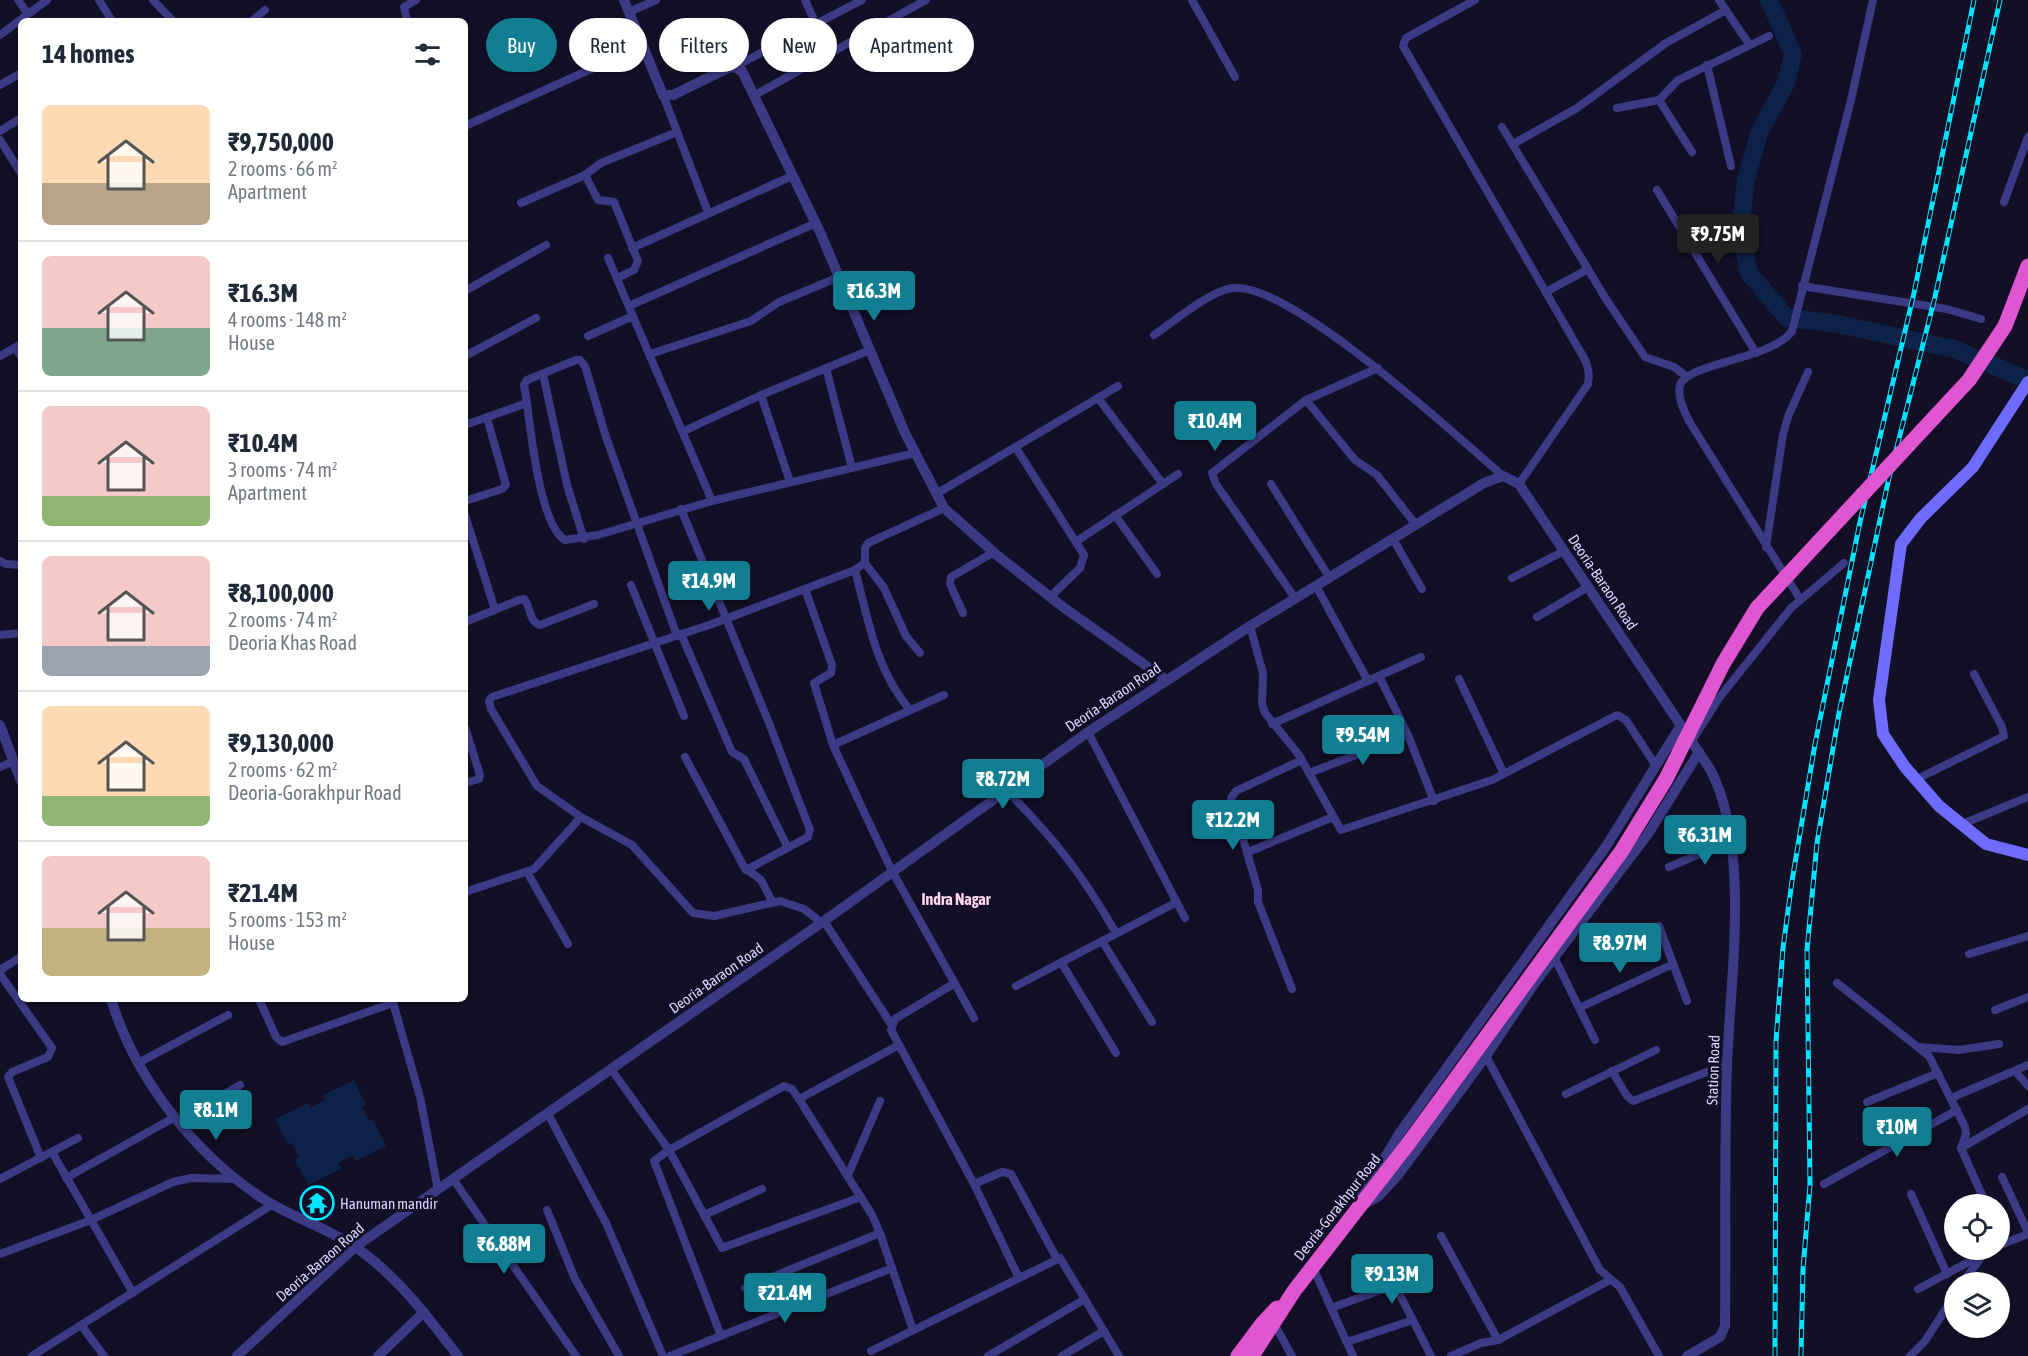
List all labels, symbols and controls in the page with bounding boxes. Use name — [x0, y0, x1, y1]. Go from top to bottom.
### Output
chip: Buy — [486, 18, 557, 72]
chip: Rent — [569, 18, 647, 72]
chip: Filters — [659, 18, 749, 72]
chip: New — [761, 18, 837, 72]
chip: Apartment — [849, 18, 974, 72]
icon: filters — [411, 38, 444, 71]
text: 14 homes — [42, 39, 135, 69]
text: ₹9,750,000 — [228, 127, 334, 157]
icon: home — [90, 129, 162, 201]
text: 2 rooms · 66 m² — [228, 157, 338, 180]
text: Apartment — [228, 180, 307, 203]
pin: ₹9.75M — [1669, 214, 1767, 265]
text: ₹9.75M — [1691, 222, 1745, 245]
pin: ₹16.3M — [825, 271, 923, 322]
text: ₹16.3M — [228, 278, 298, 308]
text: ₹16.3M — [847, 279, 901, 302]
icon: home — [90, 280, 162, 352]
text: 4 rooms · 148 m² — [228, 308, 347, 331]
text: House — [228, 331, 275, 354]
pin: ₹10.4M — [1166, 401, 1264, 452]
text: ₹10.4M — [1188, 409, 1242, 432]
text: ₹10.4M — [228, 428, 298, 458]
icon: home — [90, 430, 162, 502]
text: 3 rooms · 74 m² — [228, 458, 338, 481]
text: Apartment — [228, 481, 307, 504]
street label: Deoria-Baraon Road — [1565, 531, 1641, 633]
pin: ₹14.9M — [660, 561, 758, 612]
text: ₹14.9M — [682, 569, 736, 592]
text: ₹8,100,000 — [228, 578, 334, 608]
icon: home — [90, 580, 162, 652]
text: 2 rooms · 74 m² — [228, 608, 338, 631]
text: Deoria Khas Road — [228, 631, 357, 654]
street label: Deoria-Baraon Road — [1062, 659, 1164, 735]
pin: ₹9.54M — [1314, 715, 1412, 766]
text: ₹9.54M — [1336, 723, 1390, 746]
text: ₹9,130,000 — [228, 728, 334, 758]
icon: home — [90, 730, 162, 802]
text: 2 rooms · 62 m² — [228, 758, 338, 781]
pin: ₹8.72M — [954, 759, 1052, 810]
text: ₹8.72M — [976, 767, 1030, 790]
text: Deoria-Gorakhpur Road — [228, 781, 402, 804]
pin: ₹12.2M — [1184, 800, 1282, 851]
text: ₹12.2M — [1206, 808, 1260, 831]
pin: ₹6.31M — [1656, 815, 1754, 866]
text: ₹6.31M — [1678, 823, 1732, 846]
text: ₹21.4M — [228, 878, 298, 908]
icon: home — [90, 880, 162, 952]
district label: Indra Nagar — [921, 890, 991, 908]
text: 5 rooms · 153 m² — [228, 908, 347, 931]
pin: ₹8.97M — [1571, 923, 1669, 974]
text: House — [228, 931, 275, 954]
text: ₹8.97M — [1593, 931, 1647, 954]
street label: Deoria-Baraon Road — [666, 939, 766, 1017]
street label: Station Road — [1703, 1035, 1723, 1105]
pin: ₹8.1M — [174, 1090, 258, 1141]
text: ₹8.1M — [194, 1098, 238, 1121]
pin: ₹10M — [1861, 1107, 1933, 1158]
text: ₹10M — [1877, 1115, 1917, 1138]
street label: Deoria-Gorakhpur Road — [1290, 1150, 1384, 1264]
temple icon: Hanuman mandir — [299, 1185, 335, 1221]
map controls — [1944, 1194, 2010, 1338]
button: locate — [1944, 1194, 2010, 1260]
place label: Hanuman mandir — [340, 1195, 438, 1212]
street label: Deoria-Baraon Road — [273, 1219, 367, 1305]
pin: ₹6.88M — [455, 1224, 553, 1275]
text: ₹6.88M — [477, 1232, 531, 1255]
pin: ₹9.13M — [1343, 1254, 1441, 1305]
text: ₹9.13M — [1365, 1262, 1419, 1285]
button: layers — [1944, 1272, 2010, 1338]
pin: ₹21.4M — [736, 1273, 834, 1324]
text: ₹21.4M — [758, 1281, 812, 1304]

